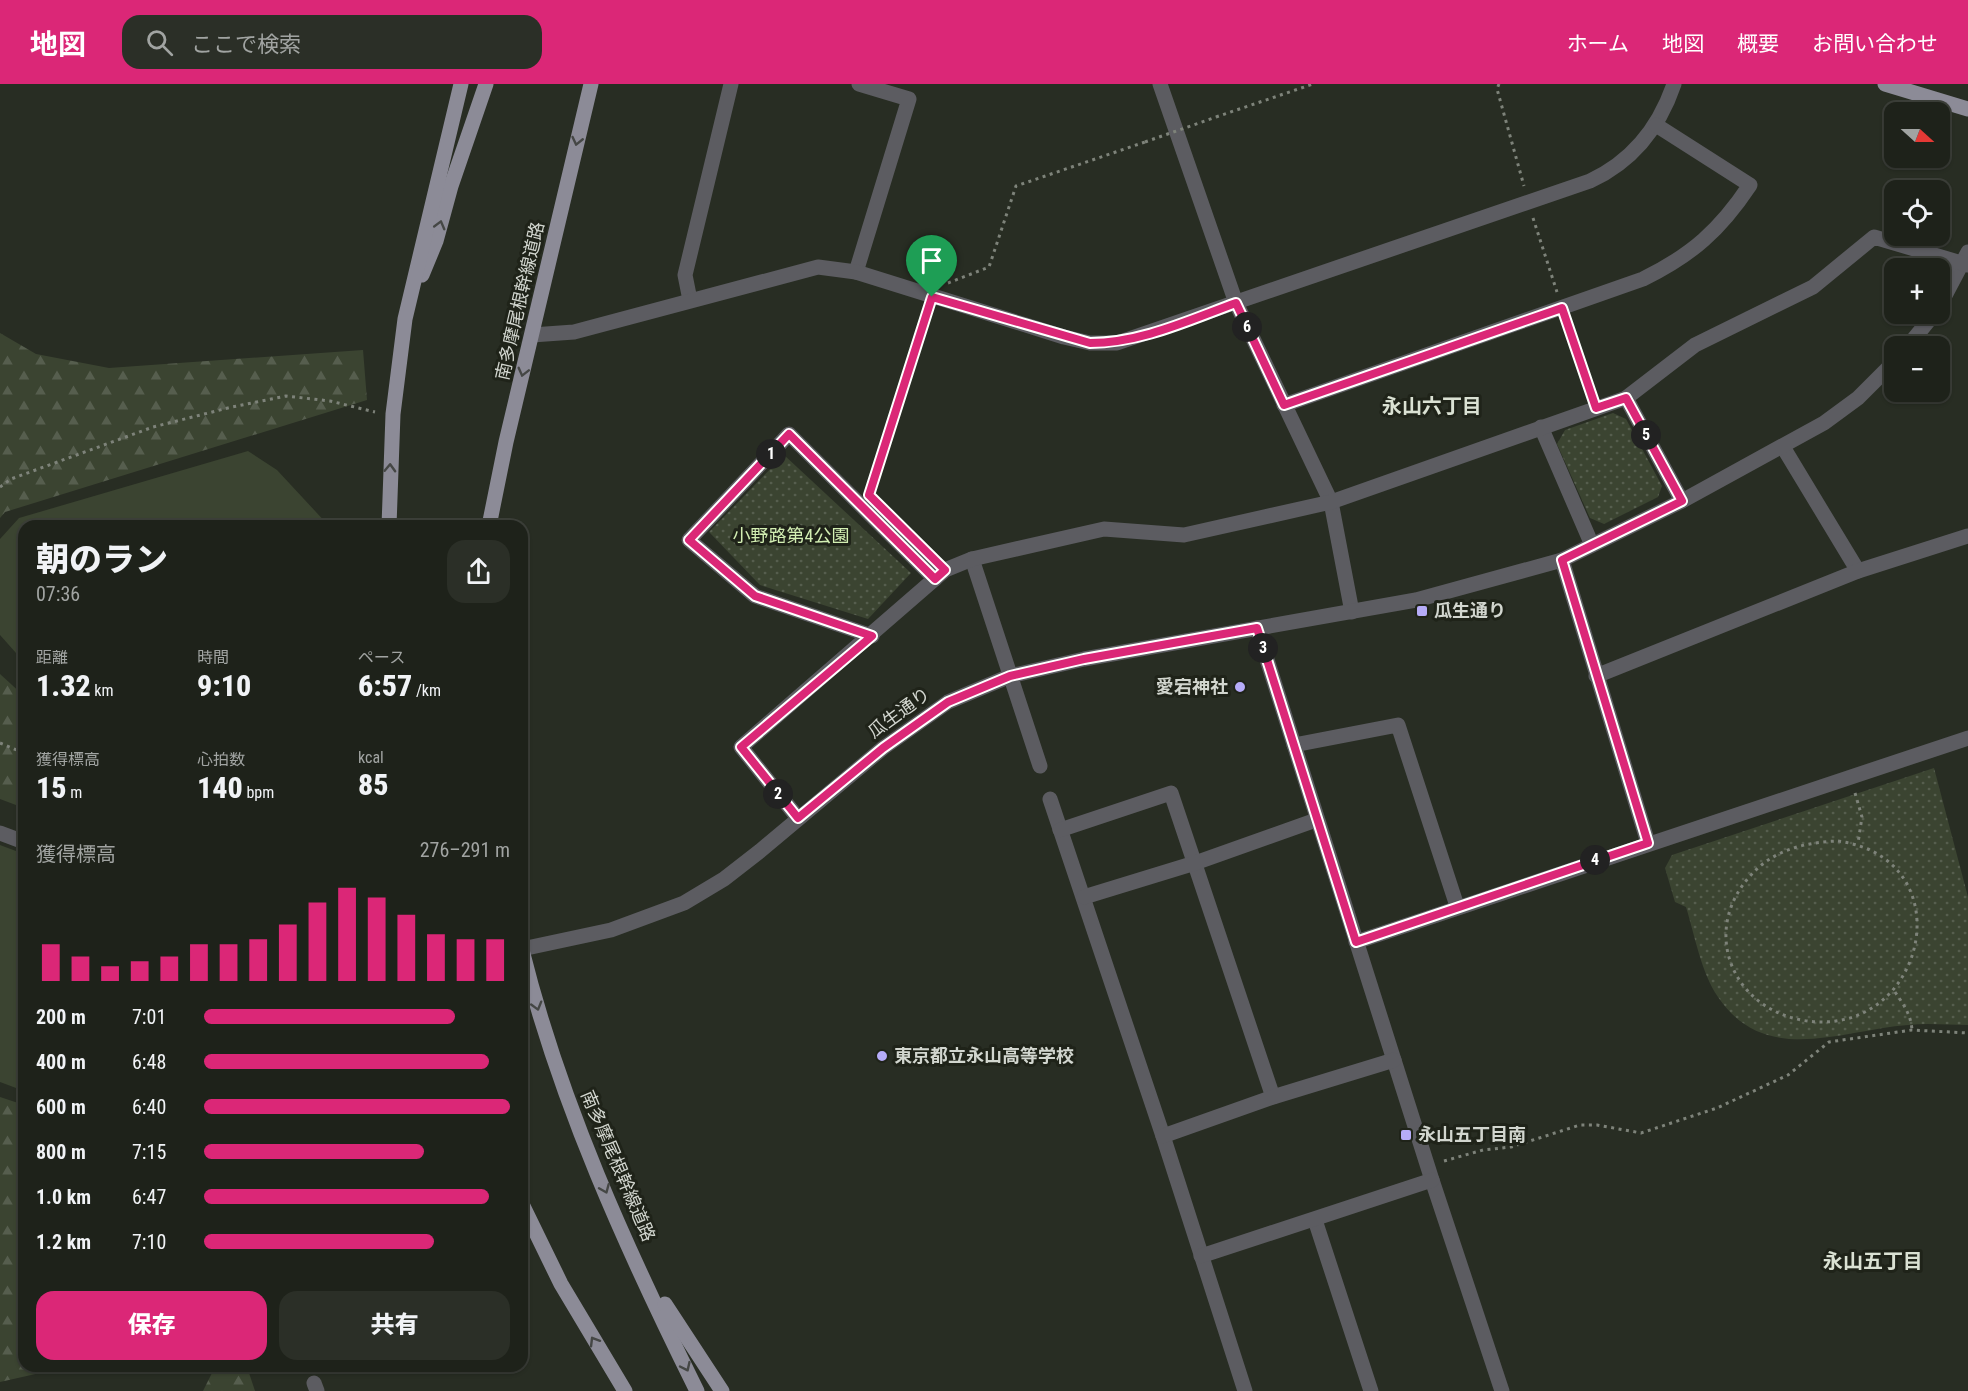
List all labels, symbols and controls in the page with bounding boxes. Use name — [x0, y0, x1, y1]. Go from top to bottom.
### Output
search box — [122, 15, 542, 69]
icon: search — [143, 26, 176, 59]
text: 地図 — [30, 28, 86, 61]
text: ここで検索 — [191, 32, 301, 57]
text: ホーム — [1567, 32, 1629, 56]
text: 地図 — [1662, 32, 1704, 56]
text: 概要 — [1737, 32, 1779, 56]
text: お問い合わせ — [1812, 32, 1938, 56]
north arrow — [1884, 102, 1950, 168]
map controls — [1884, 102, 1950, 402]
one-way arrow — [572, 136, 585, 146]
button: locate — [1884, 180, 1950, 246]
one-way arrow — [433, 220, 445, 231]
street label: 南多摩尾根幹線道路 — [491, 220, 548, 382]
pin — [906, 235, 957, 297]
icon: arrive — [915, 244, 948, 277]
button: + — [1884, 258, 1950, 324]
pin: 6 — [1232, 312, 1262, 342]
text: 6 — [1243, 317, 1251, 336]
button: − — [1884, 336, 1950, 402]
one-way arrow — [518, 367, 531, 377]
district label: 永山六丁目 — [1382, 394, 1482, 418]
pin: 5 — [1631, 420, 1661, 450]
text: 5 — [1642, 425, 1650, 444]
pin: 1 — [756, 439, 786, 469]
text: 1 — [767, 444, 775, 463]
one-way arrow — [384, 464, 396, 473]
park label: 小野路第4公園 — [733, 525, 849, 546]
text: 朝のラン — [36, 540, 168, 579]
button: share — [447, 540, 510, 603]
text: 07:36 — [36, 582, 80, 606]
place label: 瓜生通り — [1434, 600, 1506, 621]
marker: 瓜生通り — [1415, 604, 1429, 618]
pin: 3 — [1248, 633, 1278, 663]
text: 3 — [1259, 638, 1267, 657]
text: 距離 — [36, 648, 68, 667]
text: 時間 — [197, 648, 229, 667]
text: ペース — [358, 648, 405, 667]
text: 1.32 — [36, 668, 91, 703]
text: 9:10 — [197, 668, 251, 703]
text: 6:57 — [358, 668, 412, 703]
place label: 愛宕神社 — [1156, 676, 1228, 697]
marker: 愛宕神社 — [1233, 680, 1247, 694]
text: km — [91, 681, 114, 700]
text: /km — [412, 681, 441, 700]
street label: 瓜生通り — [863, 683, 934, 742]
text: kcal — [358, 748, 384, 767]
text: 獲得標高 — [36, 750, 100, 769]
text: 心拍数 — [197, 750, 245, 769]
text: 85 — [358, 767, 389, 802]
text: 15 — [36, 770, 67, 805]
text: 140 — [197, 770, 243, 805]
pin: 2 — [763, 779, 793, 809]
text: m — [67, 783, 82, 802]
text: bpm — [243, 783, 274, 802]
text: 2 — [774, 784, 782, 803]
text: 276–291 m — [420, 838, 510, 862]
text: 獲得標高 — [36, 842, 116, 866]
pin: 4 — [1580, 845, 1610, 875]
text: 4 — [1591, 850, 1599, 869]
one-way arrow — [530, 1000, 542, 1011]
text: 200 m — [36, 1005, 86, 1029]
text: 7:01 — [132, 1005, 166, 1029]
place label: 東京都立永山高等学校 — [894, 1045, 1074, 1066]
marker: 東京都立永山高等学校 — [875, 1049, 889, 1063]
text: 400 m — [36, 1050, 86, 1074]
text: 6:48 — [132, 1050, 166, 1074]
street label: 南多摩尾根幹線道路 — [577, 1087, 660, 1244]
text: 600 m — [36, 1095, 86, 1119]
text: 6:40 — [132, 1095, 166, 1119]
place label: 永山五丁目南 — [1418, 1124, 1526, 1145]
marker: 永山五丁目南 — [1399, 1128, 1413, 1142]
text: 800 m — [36, 1140, 86, 1164]
text: 7:15 — [132, 1140, 166, 1164]
one-way arrow — [598, 1183, 610, 1194]
text: 1.0 km — [36, 1185, 91, 1209]
text: 6:47 — [132, 1185, 166, 1209]
text: 1.2 km — [36, 1230, 91, 1254]
text: 7:10 — [132, 1230, 166, 1254]
district label: 永山五丁目 — [1823, 1249, 1923, 1273]
button: 保存 — [36, 1291, 267, 1360]
button: 共有 — [279, 1291, 510, 1360]
one-way arrow — [590, 1337, 602, 1347]
one-way arrow — [678, 1360, 690, 1371]

